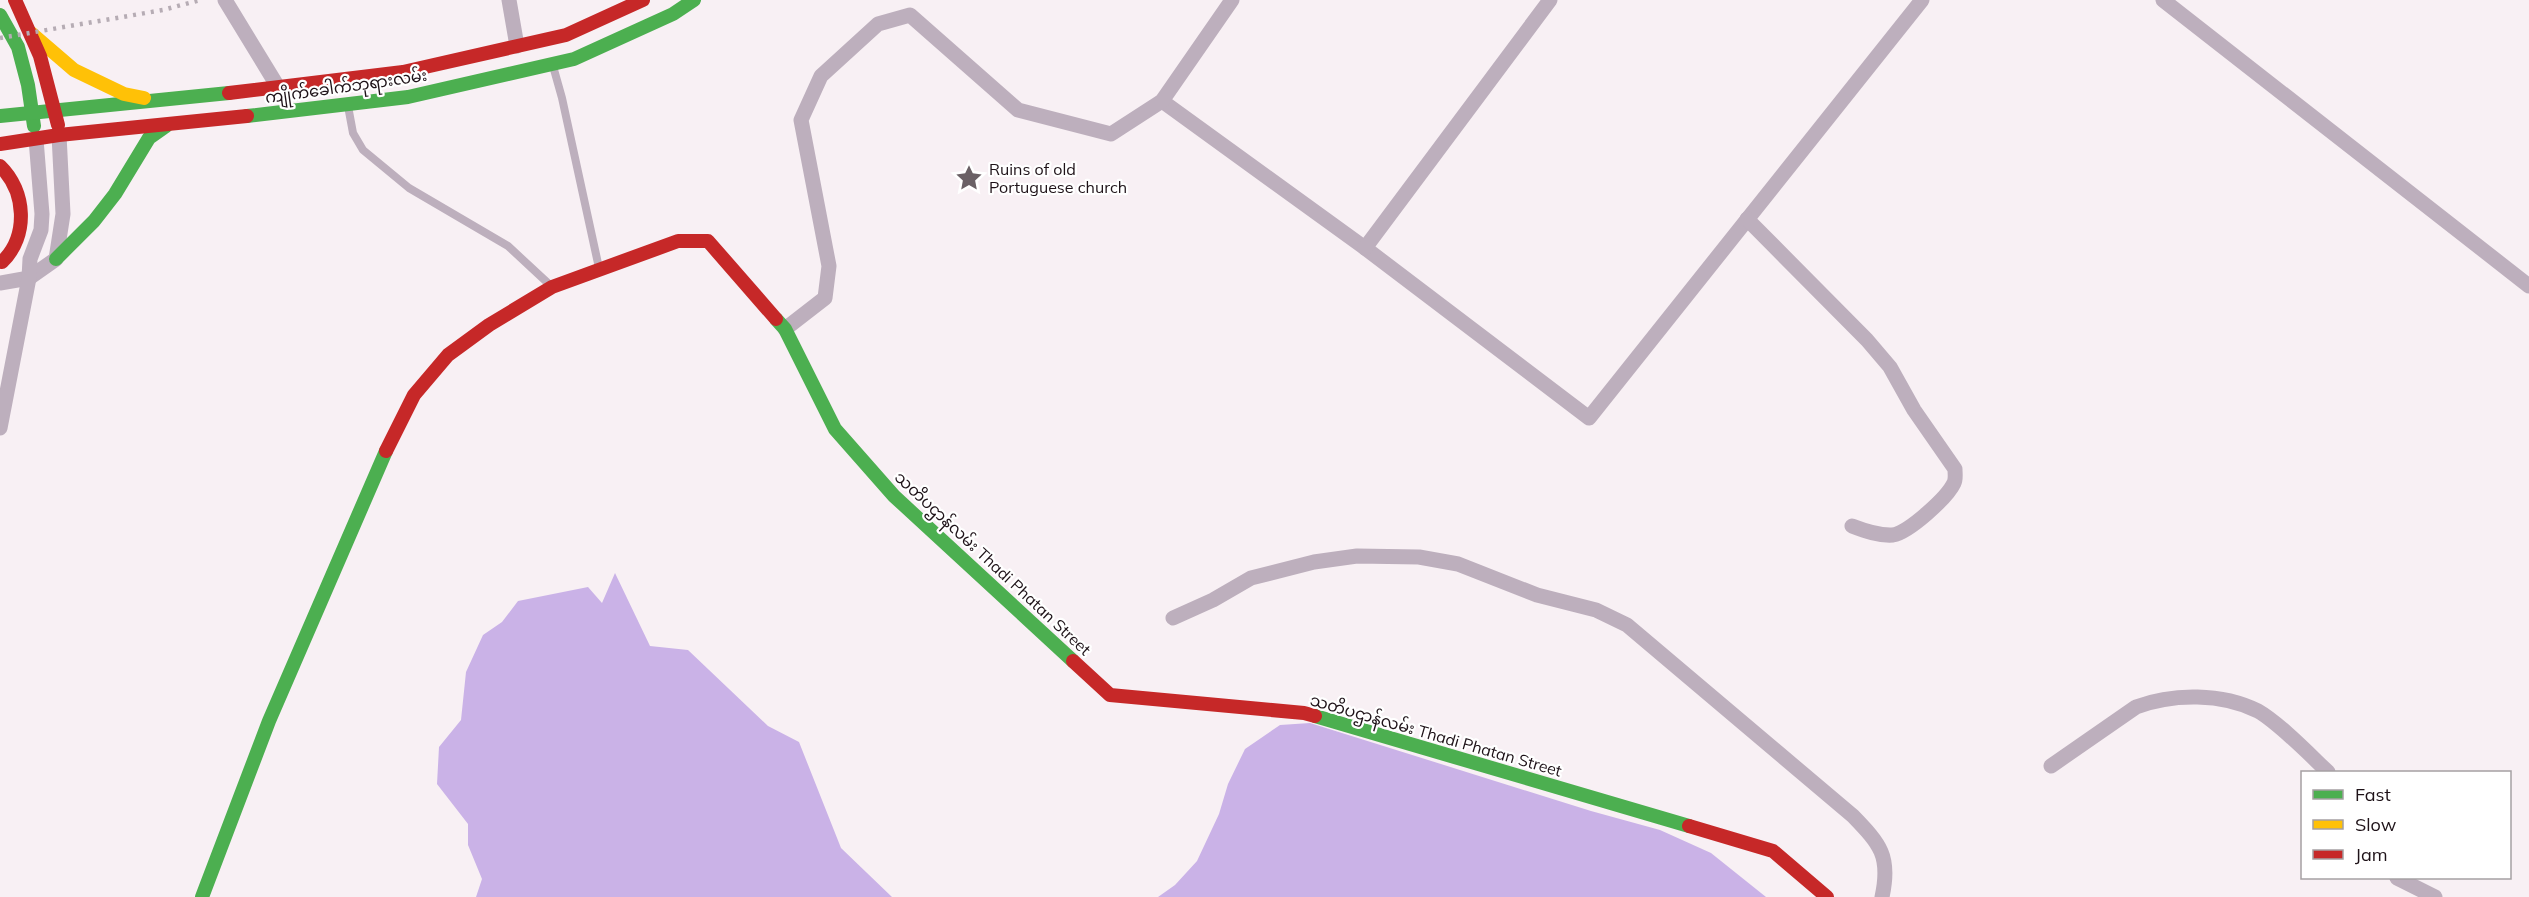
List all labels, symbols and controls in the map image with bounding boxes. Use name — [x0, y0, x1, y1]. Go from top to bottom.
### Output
street label: ကျိုက်ခေါက်ဘုရားလမ်း — [264, 64, 429, 112]
place label: Ruins of old Portuguese church — [989, 159, 1127, 197]
place icon: Ruins of old Portuguese church — [954, 163, 984, 193]
street label: သတိပဌာန်လမ်း Thadi Phatan Street — [888, 466, 1096, 662]
street label: သတိပဌာန်လမ်း Thadi Phatan Street — [1307, 688, 1565, 785]
legend — [2301, 771, 2511, 879]
text: Fast — [2355, 783, 2391, 806]
text: Slow — [2355, 813, 2397, 836]
text: Jam — [2355, 843, 2388, 866]

